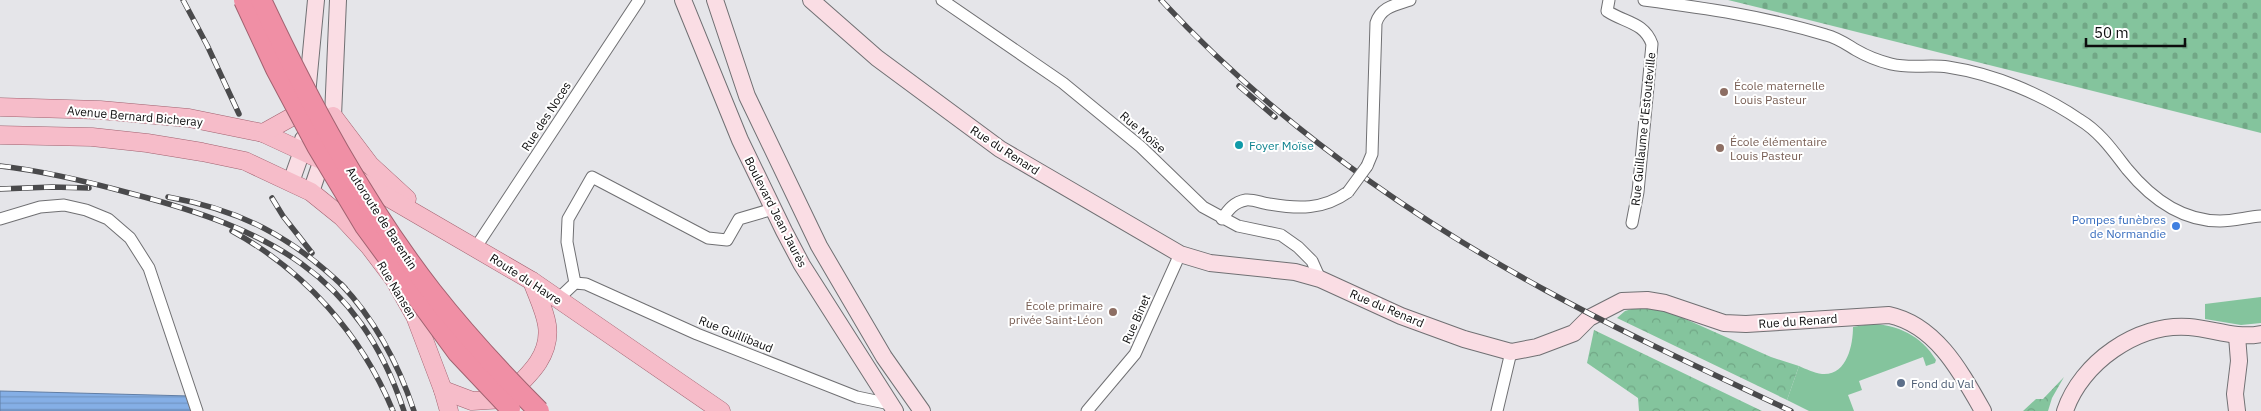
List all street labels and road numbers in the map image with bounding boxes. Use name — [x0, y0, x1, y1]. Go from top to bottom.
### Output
street label: Rue Guillaume d'Estouteville — [1627, 51, 1659, 207]
street label: Rue des Noces — [518, 78, 574, 154]
street label: Avenue Bernard Bicheray — [67, 103, 203, 129]
street label: Rue Moïse — [1117, 108, 1169, 156]
street label: Rue du Renard — [968, 122, 1042, 178]
street label: Boulevard Jean Jaurès — [742, 154, 811, 270]
street label: Autoroute de Barentin — [343, 164, 421, 272]
street label: Route du Havre — [487, 250, 565, 308]
street label: Rue Nansen — [374, 258, 420, 322]
street label: Rue du Renard — [1348, 286, 1426, 330]
street label: Rue Binet — [1118, 292, 1154, 346]
street label: Rue du Renard — [1758, 311, 1838, 331]
street label: Rue Guillibaud — [697, 312, 775, 356]

